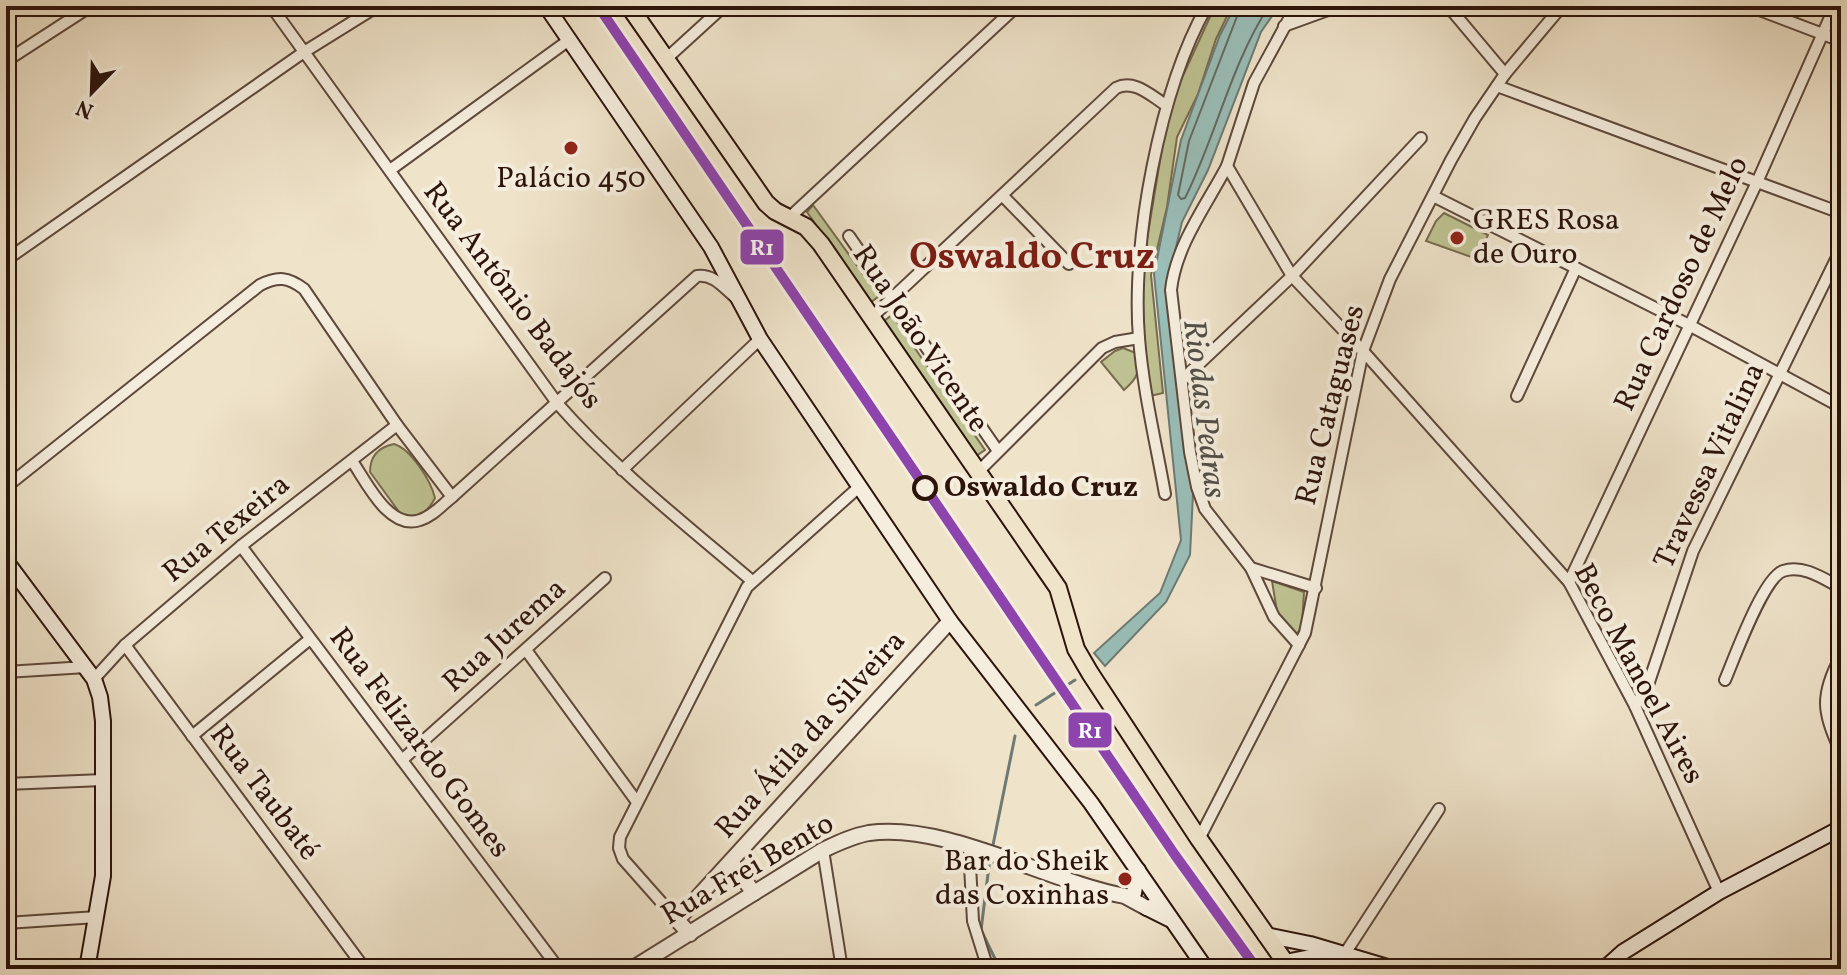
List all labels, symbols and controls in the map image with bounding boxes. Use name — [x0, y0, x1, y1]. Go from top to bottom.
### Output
north arrow — [52, 52, 132, 132]
text: N — [72, 91, 99, 125]
marker: Palácio 450 — [562, 139, 580, 157]
street label: Rua Cardoso de Melo — [1604, 150, 1760, 418]
place label: Palácio 450 — [496, 158, 646, 200]
street label: Rua Antônio Badajós — [412, 173, 612, 419]
place label: GRES Rosa de Ouro — [1473, 200, 1620, 276]
line badge: R1 — [739, 228, 785, 266]
marker: GRES Rosa de Ouro — [1448, 229, 1466, 247]
district label: Oswaldo Cruz — [909, 232, 1155, 285]
text: R1 — [750, 234, 774, 265]
street label: Rua João Vicente — [842, 237, 998, 441]
street label: Rua Cataguases — [1286, 300, 1376, 510]
water label: Rio das Pedras — [1170, 317, 1236, 501]
street label: Travessa Vitalina — [1644, 356, 1776, 576]
street label: Rua Texeira — [154, 465, 300, 593]
place label: Oswaldo Cruz — [944, 467, 1138, 509]
marker: Oswaldo Cruz — [913, 476, 937, 500]
street label: Beco Manoel Aires — [1562, 556, 1714, 792]
street label: Rua Jurema — [434, 569, 576, 703]
street label: Rua Felizardo Gomes — [318, 619, 520, 867]
street label: Rua Átila da Silveira — [706, 622, 916, 848]
line badge: R1 — [1067, 711, 1113, 749]
street label: Rua Taubaté — [199, 716, 329, 870]
text: R1 — [1078, 717, 1102, 748]
street label: Rua Frei Bento — [654, 804, 842, 936]
place label: Bar do Sheik das Coxinhas — [935, 841, 1109, 917]
marker: Bar do Sheik das Coxinhas — [1116, 870, 1134, 888]

